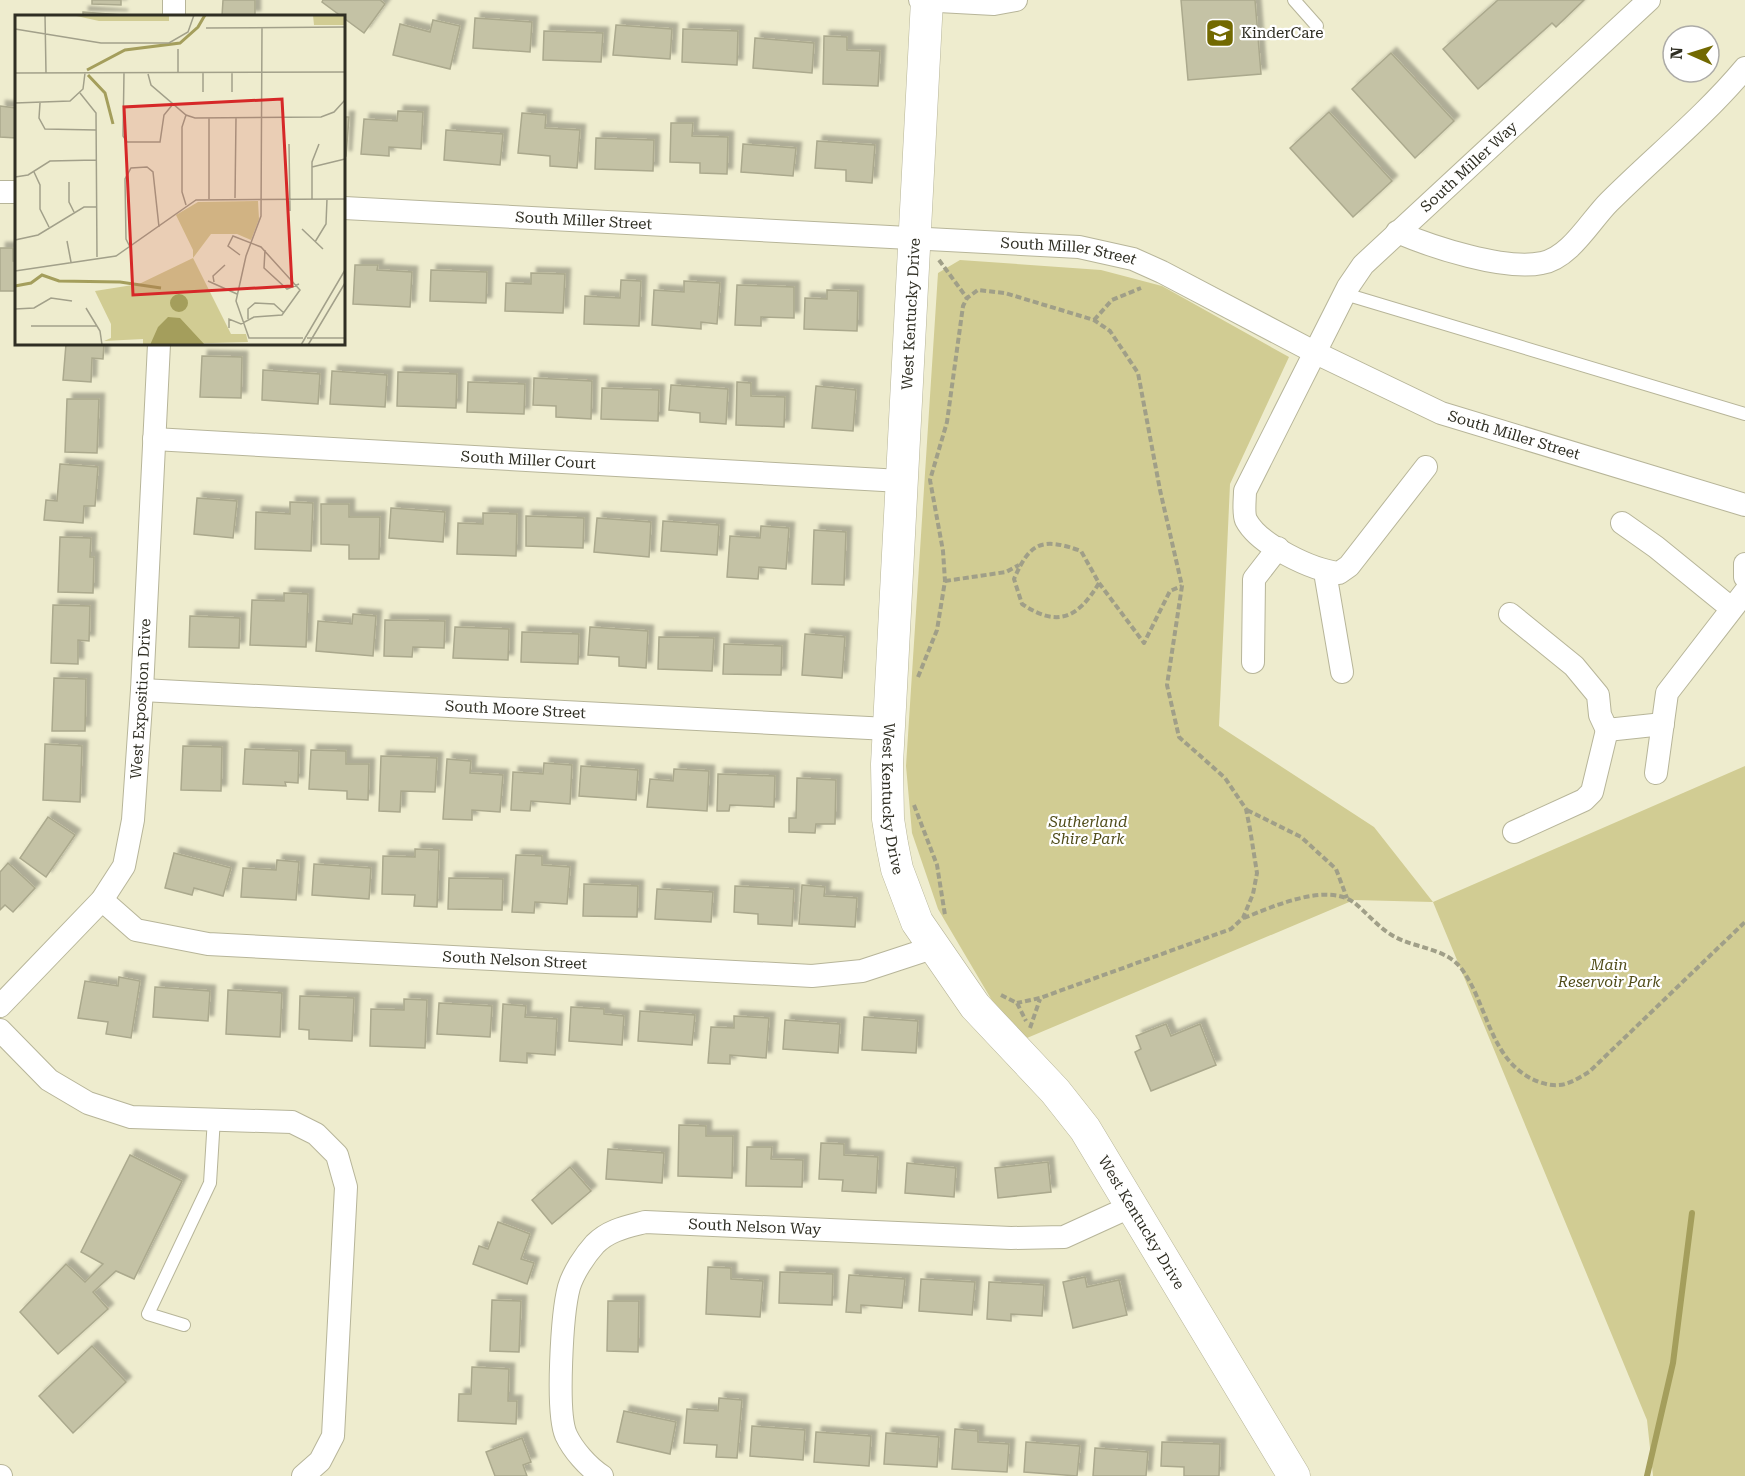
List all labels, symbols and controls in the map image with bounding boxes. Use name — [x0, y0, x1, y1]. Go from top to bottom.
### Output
inset map — [15, 15, 345, 345]
school or university icon: KinderCare — [1204, 17, 1236, 49]
place label: KinderCare — [1241, 24, 1324, 42]
north arrow — [1661, 24, 1721, 84]
text: N — [1667, 47, 1686, 60]
street label: South Miller Way — [1417, 118, 1521, 216]
street label: South Miller Street — [515, 208, 653, 233]
street label: South Miller Street — [1000, 234, 1140, 269]
street label: West Kentucky Drive — [898, 237, 924, 391]
street label: South Miller Street — [1446, 407, 1582, 464]
street label: South Miller Court — [460, 447, 597, 473]
street label: West Exposition Drive — [127, 618, 155, 780]
street label: South Moore Street — [445, 697, 587, 722]
street label: West Kentucky Drive — [878, 722, 907, 877]
park label: Sutherland Shire Park — [1048, 813, 1127, 848]
street label: South Nelson Street — [442, 947, 588, 973]
park label: Main Reservoir Park — [1557, 956, 1661, 991]
street label: West Kentucky Drive — [1094, 1153, 1188, 1293]
street label: South Nelson Way — [688, 1215, 822, 1239]

